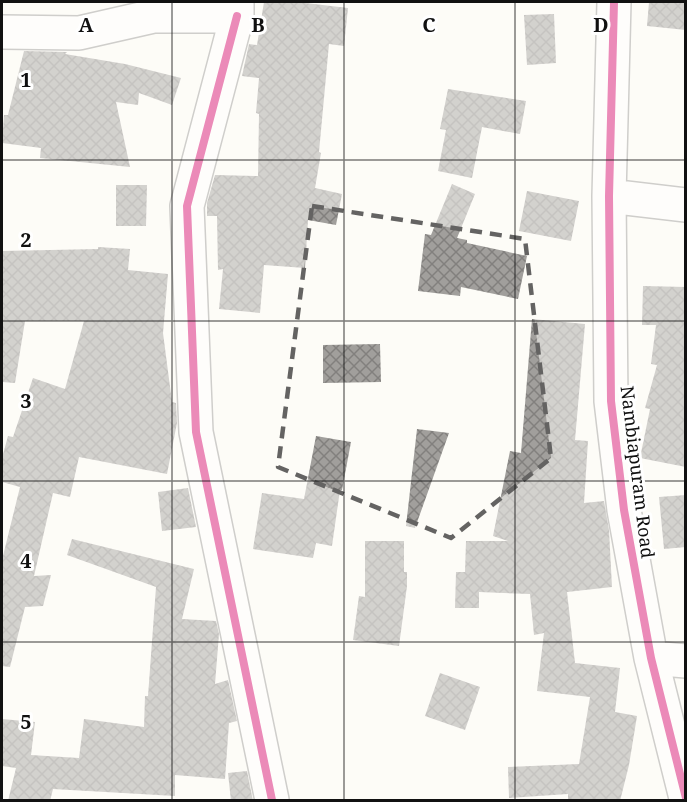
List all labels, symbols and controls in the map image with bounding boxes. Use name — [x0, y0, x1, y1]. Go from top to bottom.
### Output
text: A — [78, 11, 94, 38]
text: B — [251, 11, 265, 38]
text: C — [422, 11, 436, 38]
text: D — [593, 11, 609, 38]
text: 1 — [20, 66, 32, 93]
text: 2 — [20, 226, 32, 253]
street label: Nambiapuram Road — [616, 384, 660, 560]
text: 3 — [20, 387, 32, 414]
text: 4 — [20, 547, 32, 574]
text: 5 — [20, 708, 32, 735]

